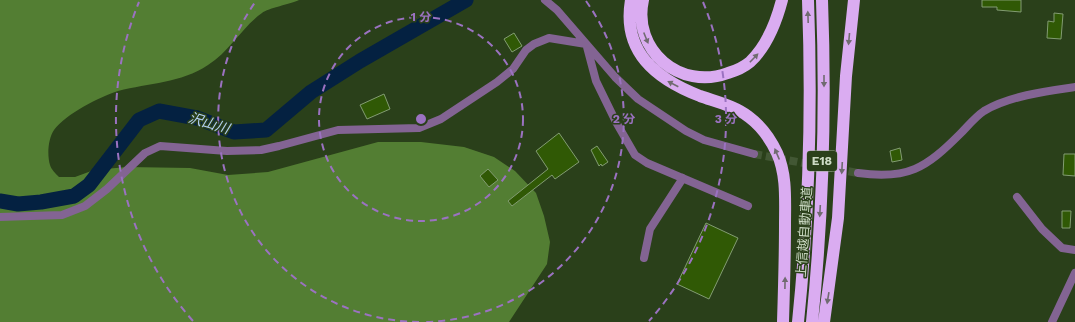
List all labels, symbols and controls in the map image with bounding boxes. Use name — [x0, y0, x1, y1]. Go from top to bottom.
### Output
text: 1 分 — [411, 10, 431, 24]
one-way arrow — [805, 10, 811, 23]
one-way arrow — [644, 33, 650, 45]
one-way arrow — [846, 33, 853, 45]
one-way arrow — [749, 53, 759, 63]
one-way arrow — [821, 75, 827, 88]
one-way arrow — [667, 81, 679, 87]
water label: 沢山川 — [187, 109, 233, 137]
centre of rings — [414, 112, 428, 126]
text: 2 分 — [613, 112, 635, 126]
text: 3 分 — [715, 112, 737, 126]
one-way arrow — [774, 149, 780, 160]
road number: E18 — [807, 151, 837, 171]
one-way arrow — [838, 162, 845, 175]
street label: 上信越自動車道 — [793, 186, 815, 278]
one-way arrow — [817, 205, 823, 218]
one-way arrow — [781, 277, 788, 289]
one-way arrow — [825, 292, 831, 304]

